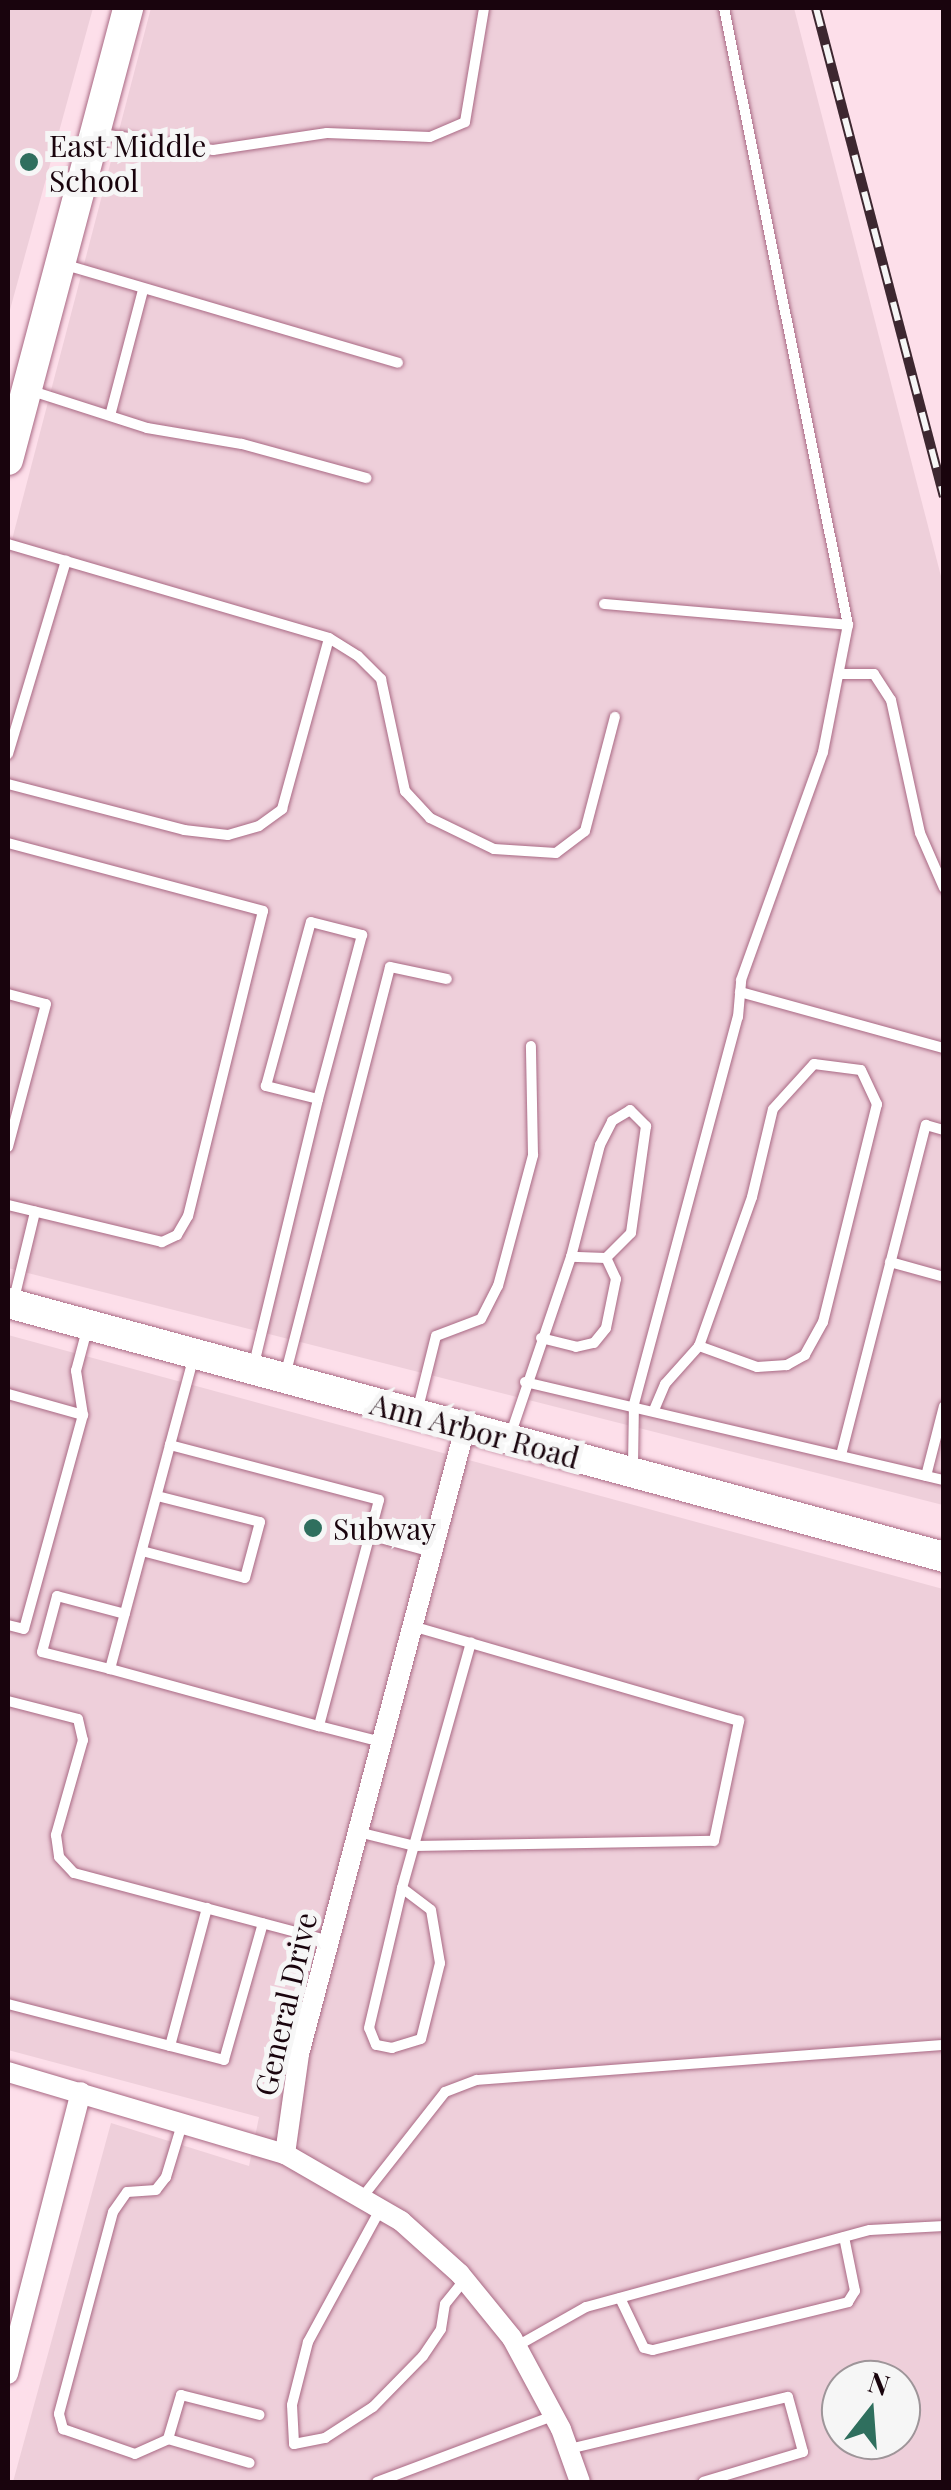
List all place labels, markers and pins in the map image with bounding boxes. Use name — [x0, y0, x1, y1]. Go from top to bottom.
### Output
place label: East Middle School — [49, 127, 207, 198]
marker: East Middle School — [18, 151, 40, 173]
place label: Subway — [333, 1510, 436, 1546]
marker: Subway — [302, 1517, 324, 1539]

